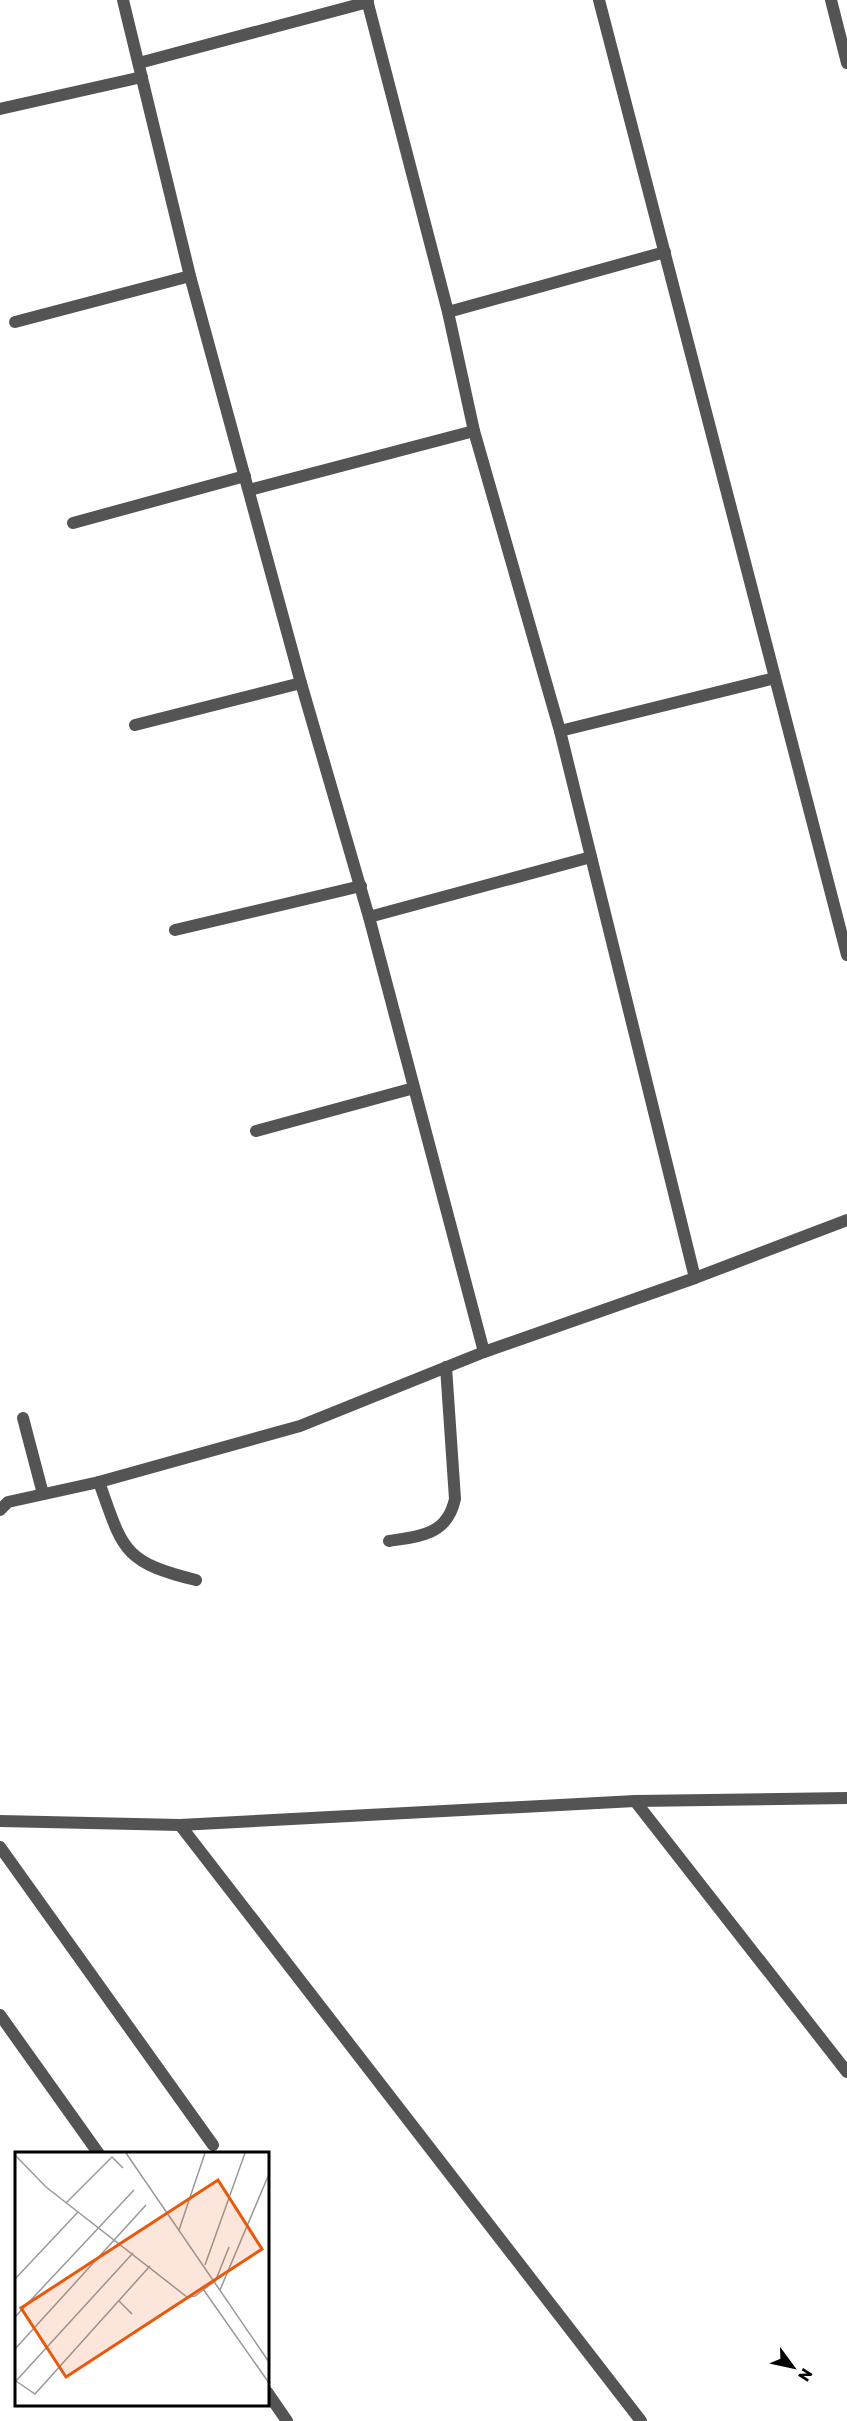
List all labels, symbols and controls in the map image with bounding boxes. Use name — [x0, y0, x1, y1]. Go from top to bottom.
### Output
inset map — [15, 2152, 268, 2406]
north arrow — [763, 2337, 823, 2397]
text: N — [794, 2365, 816, 2385]

